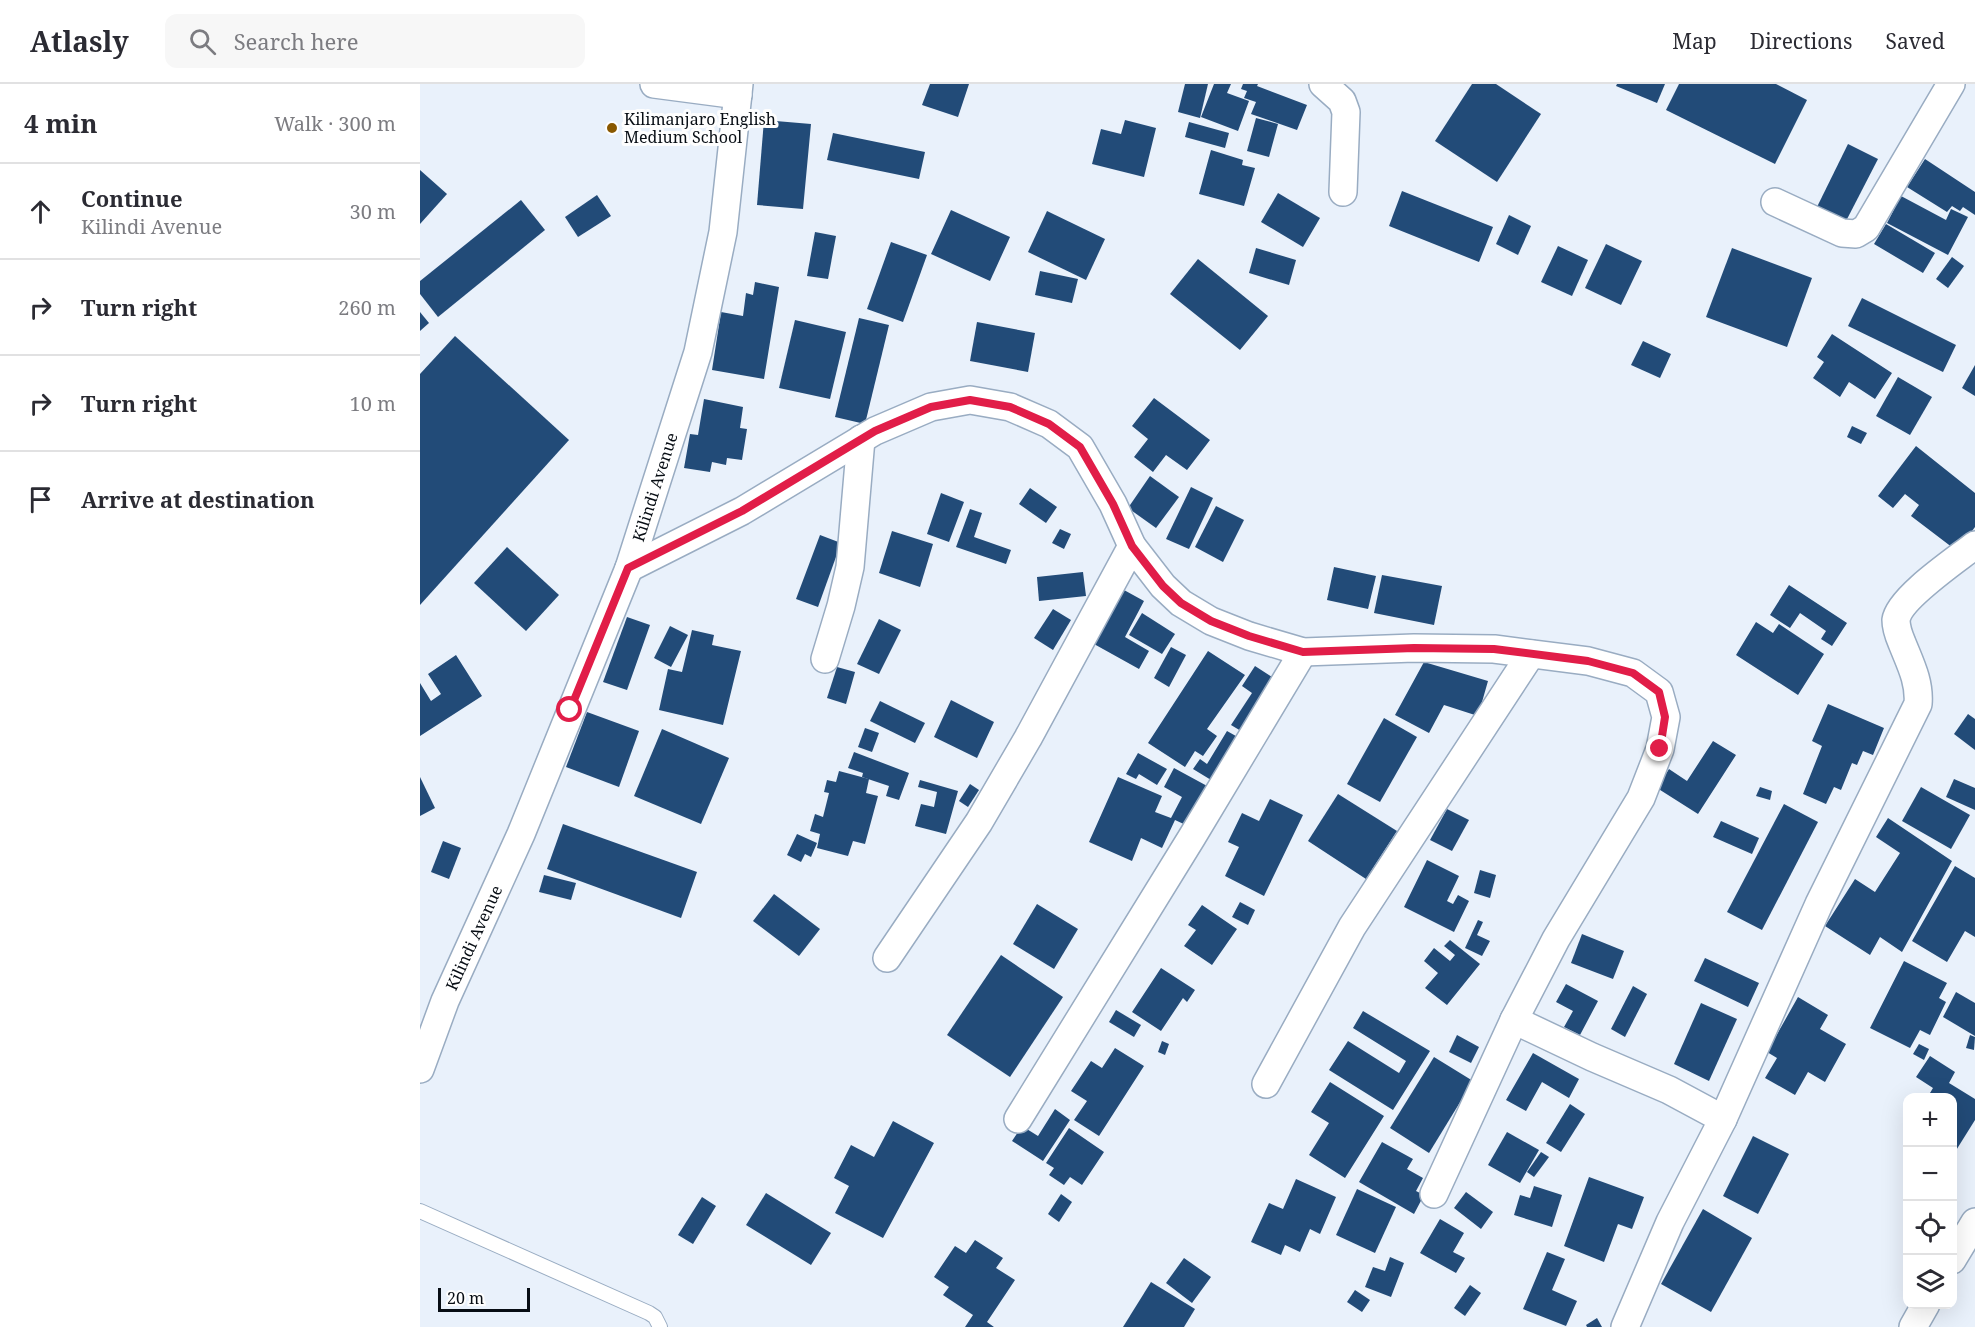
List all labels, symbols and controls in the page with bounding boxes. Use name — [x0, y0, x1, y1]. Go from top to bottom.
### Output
search box — [165, 14, 585, 68]
text: Atlasly — [30, 22, 129, 60]
icon: search — [186, 25, 219, 58]
text: Search here — [234, 26, 359, 56]
text: Map — [1672, 27, 1717, 55]
text: Directions — [1750, 27, 1852, 55]
text: Saved — [1885, 27, 1945, 55]
text: 4 min — [24, 105, 98, 141]
place label: Kilimanjaro English Medium School — [624, 108, 776, 148]
text: Walk · 300 m — [274, 110, 396, 137]
marker: Kilimanjaro English Medium School — [605, 121, 619, 135]
text: Continue — [81, 183, 183, 213]
icon: ahead — [24, 195, 57, 228]
text: 30 m — [350, 198, 396, 225]
text: Kilindi Avenue — [81, 213, 222, 240]
icon: right — [24, 291, 57, 324]
text: Turn right — [81, 292, 197, 322]
text: 260 m — [338, 294, 396, 321]
icon: right — [24, 387, 57, 420]
text: Turn right — [81, 388, 197, 418]
text: 10 m — [350, 390, 396, 417]
street label: Kilindi Avenue — [627, 430, 683, 544]
icon: arrive — [24, 483, 57, 516]
text: Arrive at destination — [81, 484, 315, 514]
route start — [556, 696, 582, 722]
route end — [1646, 735, 1672, 761]
street label: Kilindi Avenue — [440, 882, 507, 994]
map controls — [1903, 1093, 1957, 1309]
button: + — [1903, 1093, 1957, 1147]
button: − — [1903, 1147, 1957, 1201]
button: locate — [1903, 1201, 1957, 1255]
button: layers — [1903, 1255, 1957, 1309]
scale bar — [438, 1285, 530, 1312]
text: 20 m — [447, 1287, 484, 1309]

